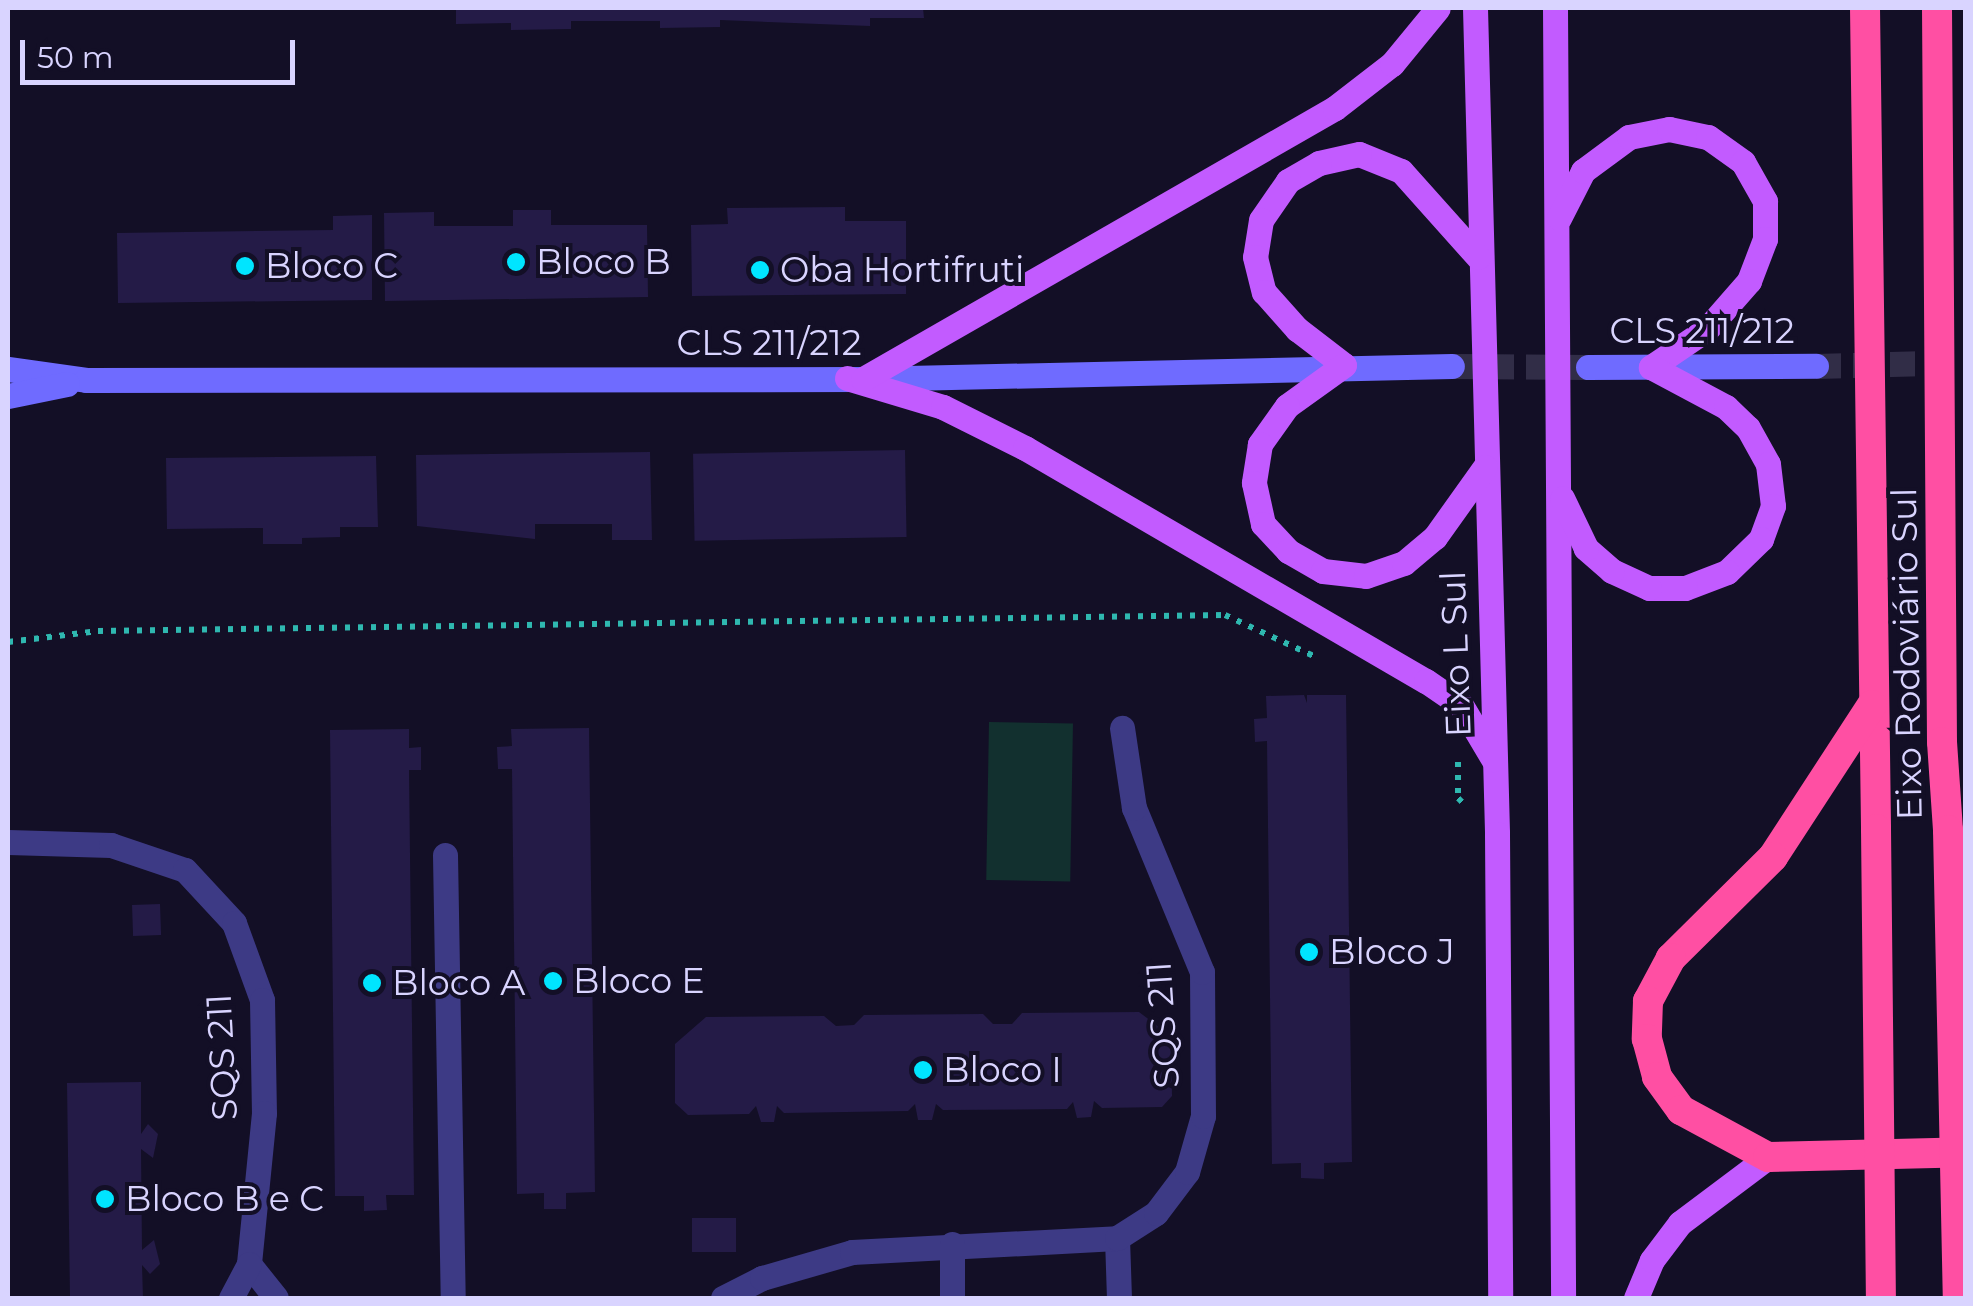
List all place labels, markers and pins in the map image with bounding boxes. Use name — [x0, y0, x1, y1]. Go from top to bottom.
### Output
place label: Bloco B — [536, 241, 671, 283]
place label: Bloco C — [265, 245, 398, 287]
place label: Oba Hortifruti — [780, 249, 1024, 291]
marker: Bloco B — [505, 251, 527, 273]
marker: Bloco C — [234, 255, 256, 277]
marker: Oba Hortifruti — [749, 259, 771, 281]
place label: Bloco J — [1329, 931, 1455, 973]
marker: Bloco J — [1298, 941, 1320, 963]
place label: Bloco E — [573, 960, 705, 1002]
place label: Bloco A — [392, 962, 525, 1004]
marker: Bloco E — [542, 970, 564, 992]
marker: Bloco A — [361, 972, 383, 994]
place label: Bloco I — [943, 1049, 1062, 1091]
marker: Bloco I — [912, 1059, 934, 1081]
place label: Bloco B e C — [125, 1178, 324, 1220]
marker: Bloco B e C — [94, 1188, 116, 1210]

